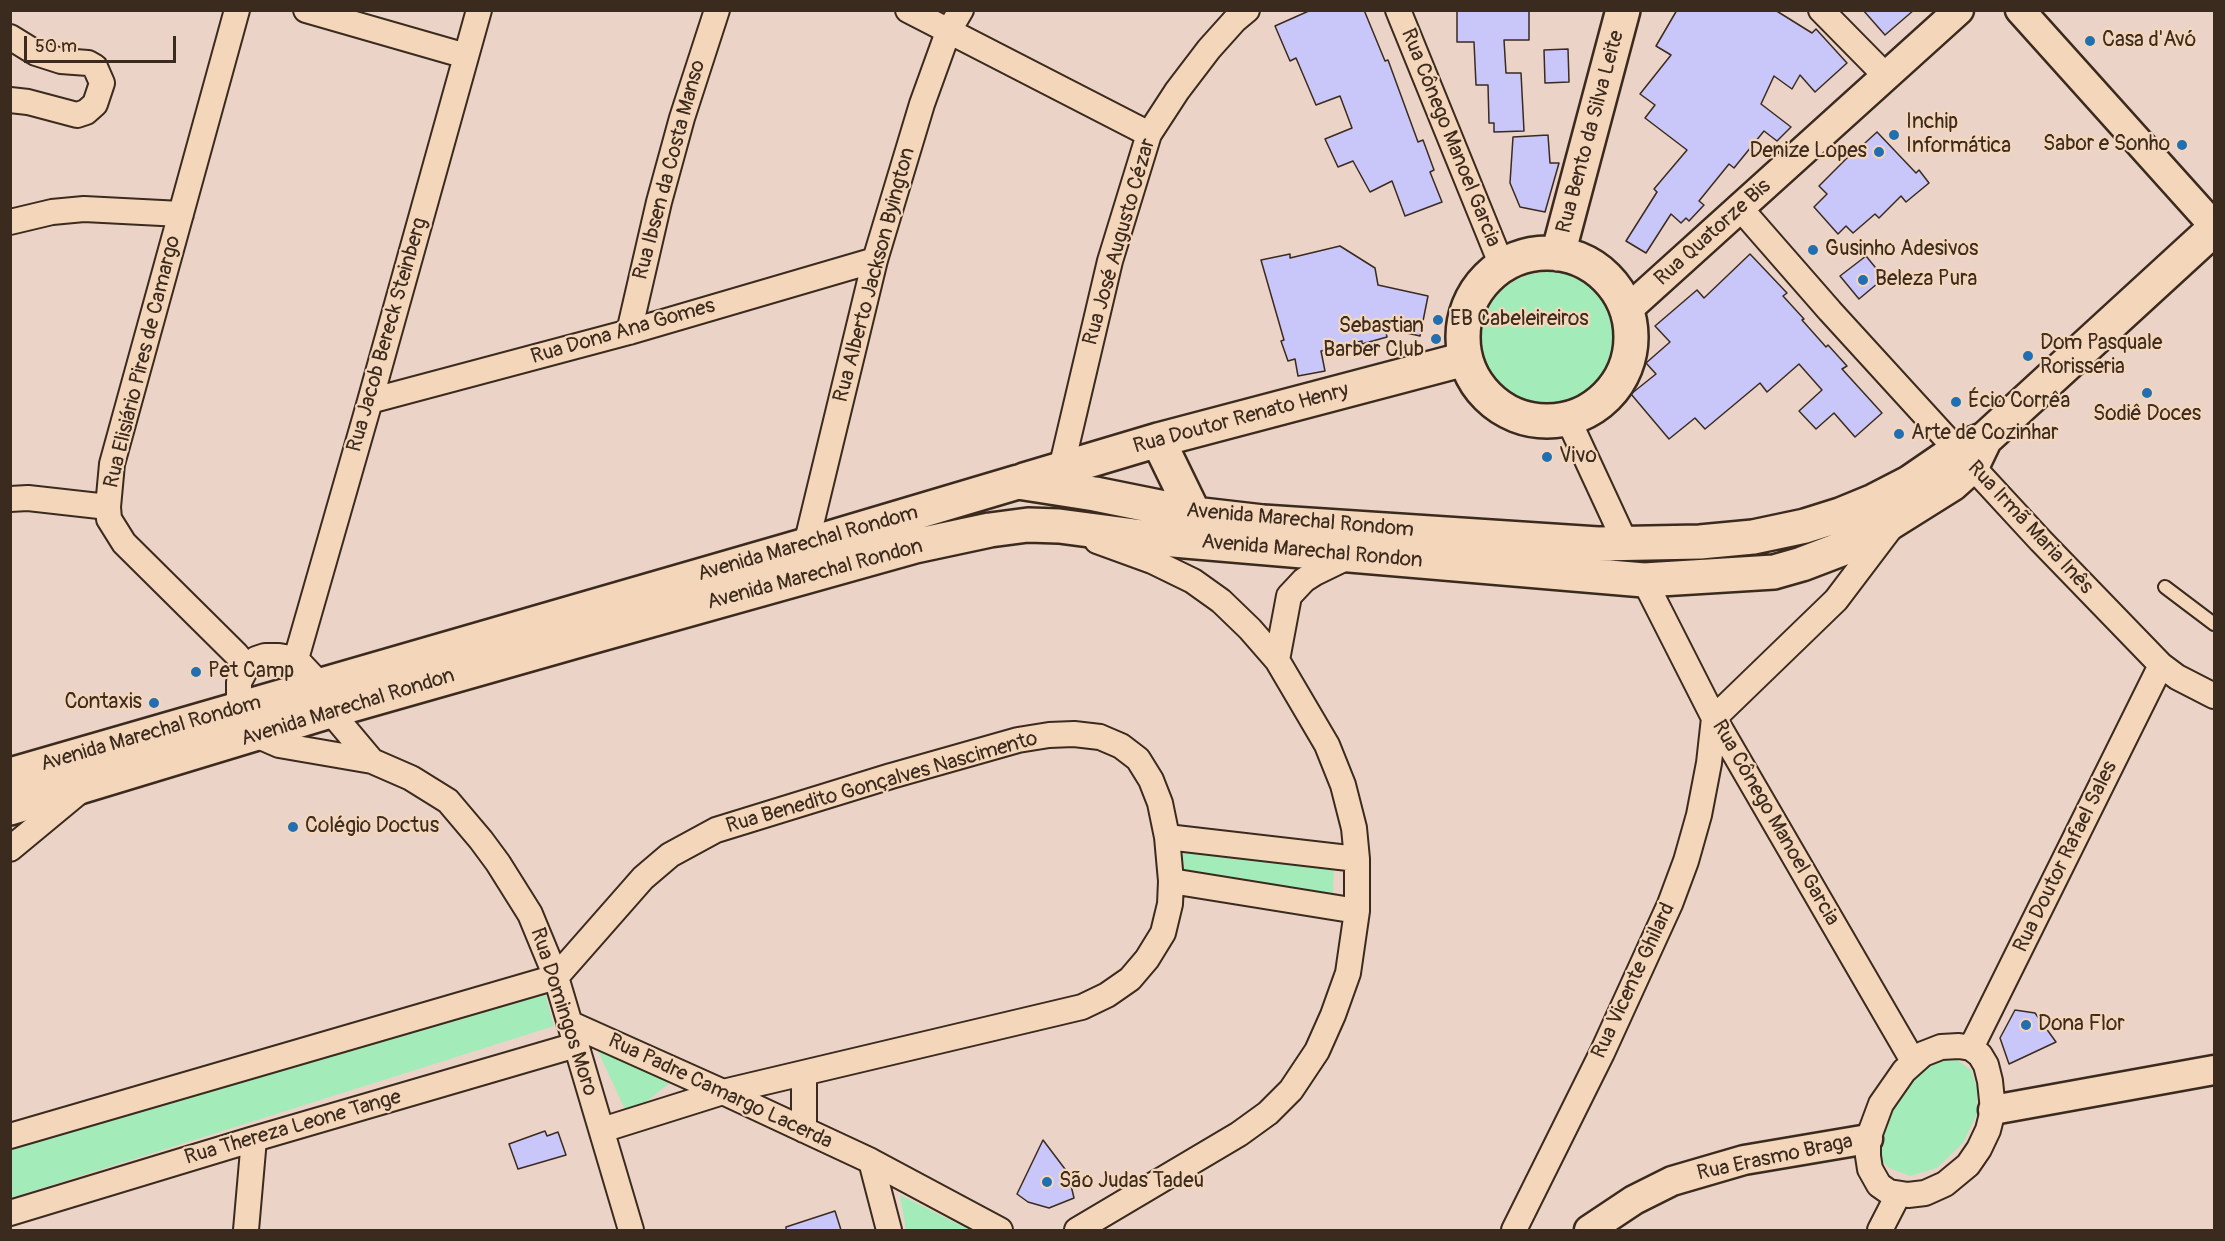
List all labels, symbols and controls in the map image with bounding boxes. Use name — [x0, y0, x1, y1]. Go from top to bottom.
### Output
scale bar — [27, 24, 178, 62]
street label: Rua Cônego Manoel Garcia — [1395, 25, 1505, 251]
street label: Rua Bento da Silva Leite — [1552, 28, 1630, 236]
place label: Casa d'Avó — [2102, 28, 2196, 54]
marker: Casa d'Avó — [2083, 34, 2097, 48]
text: 50 m — [35, 35, 77, 58]
street label: Rua Ibsen da Costa Manso — [629, 57, 711, 283]
place label: Inchip Informática — [1906, 110, 2011, 160]
marker: Inchip Informática — [1887, 128, 1901, 142]
place label: Sabor e Sonho — [2043, 132, 2170, 158]
street label: Rua José Augusto Cézar — [1078, 136, 1162, 348]
marker: Sabor e Sonho — [2175, 138, 2189, 152]
place label: Denize Lopes — [1749, 139, 1867, 165]
street label: Rua Alberto Jackson Byington — [829, 145, 921, 405]
marker: Denize Lopes — [1872, 145, 1886, 159]
street label: Rua Quatorze Bis — [1650, 174, 1776, 292]
street label: Rua Jacob Bereck Steinberg — [342, 215, 434, 455]
street label: Rua Elisiário Pires de Camargo — [99, 233, 187, 491]
place label: Gusinho Adesivos — [1825, 237, 1978, 263]
marker: Gusinho Adesivos — [1806, 243, 1820, 257]
place label: Beleza Pura — [1875, 267, 1977, 293]
marker: Beleza Pura — [1856, 273, 1870, 287]
street label: Rua Dona Ana Gomes — [528, 294, 718, 370]
place label: EB Cabeleireiros — [1450, 307, 1589, 333]
marker: EB Cabeleireiros — [1431, 313, 1445, 327]
place label: Sebastian Barber Club — [1323, 314, 1424, 364]
place label: Dom Pasquale Rorisseria — [2040, 331, 2162, 381]
marker: Sebastian Barber Club — [1429, 332, 1443, 346]
marker: Dom Pasquale Rorisseria — [2021, 349, 2035, 363]
street label: Rua Doutor Renato Henry — [1131, 378, 1351, 460]
marker: Sodiê Doces — [2140, 386, 2154, 400]
place label: Écio Corrêa — [1968, 389, 2070, 415]
marker: Écio Corrêa — [1949, 395, 1963, 409]
place label: Sodiê Doces — [2093, 402, 2201, 428]
place label: Arte de Cozinhar — [1911, 421, 2059, 447]
marker: Arte de Cozinhar — [1892, 427, 1906, 441]
place label: Vivo — [1559, 444, 1597, 470]
marker: Vivo — [1540, 450, 1554, 464]
street label: Rua Irmã Maria Inês — [1962, 456, 2098, 600]
street label: Avenida Marechal Rondom — [1185, 498, 1415, 544]
street label: Avenida Marechal Rondom — [695, 500, 921, 588]
street label: Avenida Marechal Rondon — [1200, 530, 1424, 574]
street label: Avenida Marechal Rondon — [704, 534, 926, 616]
place label: Pet Camp — [208, 659, 294, 685]
street label: Avenida Marechal Rondon — [238, 663, 458, 753]
marker: Pet Camp — [189, 665, 203, 679]
street label: Avenida Marechal Rondom — [38, 690, 264, 778]
place label: Contaxis — [64, 690, 142, 716]
marker: Contaxis — [147, 696, 161, 710]
street label: Rua Cônego Manoel Garcia — [1706, 716, 1844, 930]
street label: Rua Benedito Gonçalves Nascimento — [723, 726, 1041, 840]
street label: Rua Doutor Rafael Sales — [2009, 757, 2123, 957]
place label: Colégio Doctus — [305, 814, 439, 840]
marker: Colégio Doctus — [286, 820, 300, 834]
street label: Rua Vicente Ghilard — [1587, 899, 1681, 1063]
street label: Rua Domingos Moro — [524, 925, 602, 1099]
place label: Dona Flor — [2038, 1012, 2125, 1038]
marker: Dona Flor — [2019, 1018, 2033, 1032]
street label: Rua Padre Camargo Lacerda — [604, 1029, 836, 1155]
street label: Rua Thereza Leone Tange — [182, 1085, 404, 1171]
street label: Rua Erasmo Braga — [1695, 1129, 1855, 1187]
place label: São Judas Tadeu — [1059, 1169, 1204, 1195]
marker: São Judas Tadeu — [1040, 1175, 1054, 1189]

